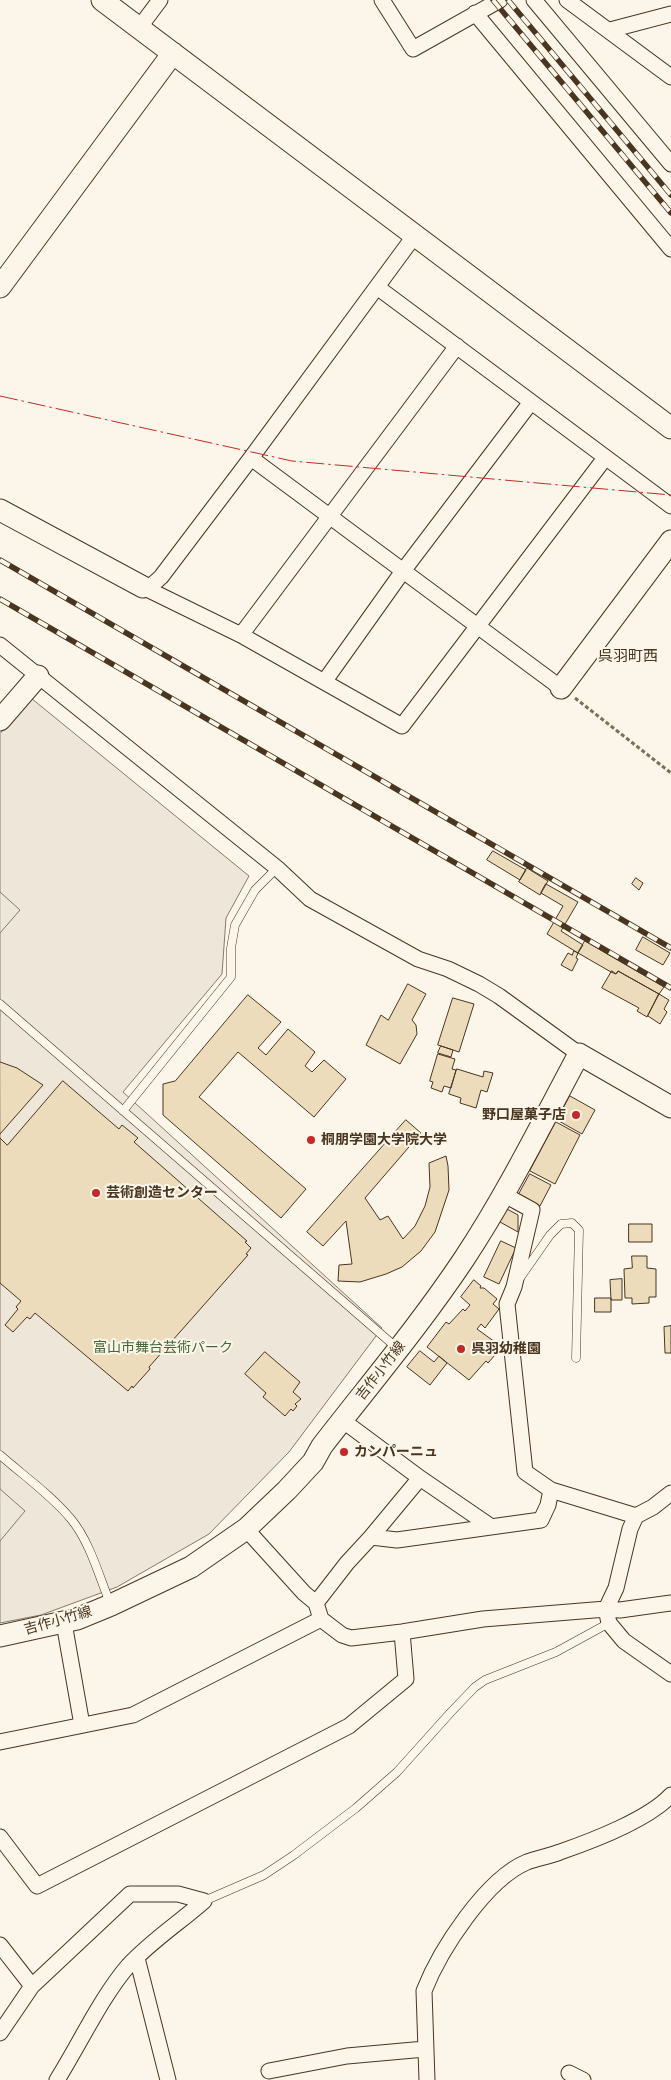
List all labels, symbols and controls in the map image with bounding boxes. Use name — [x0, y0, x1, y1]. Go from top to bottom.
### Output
district label: 呉羽町西 — [598, 648, 658, 666]
place label: 野口屋菓子店 — [482, 1107, 566, 1123]
marker: 野口屋菓子店 — [570, 1109, 582, 1121]
place label: 桐朋学園大学院大学 — [321, 1132, 447, 1148]
marker: 桐朋学園大学院大学 — [305, 1134, 317, 1146]
place label: 芸術創造センター — [106, 1185, 218, 1201]
marker: 芸術創造センター — [90, 1187, 102, 1199]
street label: 吉作小竹線 — [353, 1338, 409, 1404]
park label: 富山市舞台芸術パーク — [93, 1340, 233, 1356]
place label: 呉羽幼稚園 — [471, 1341, 541, 1357]
marker: 呉羽幼稚園 — [455, 1343, 467, 1355]
place label: カンパーニュ — [354, 1444, 438, 1460]
marker: カンパーニュ — [338, 1446, 350, 1458]
street label: 吉作小竹線 — [22, 1603, 94, 1639]

